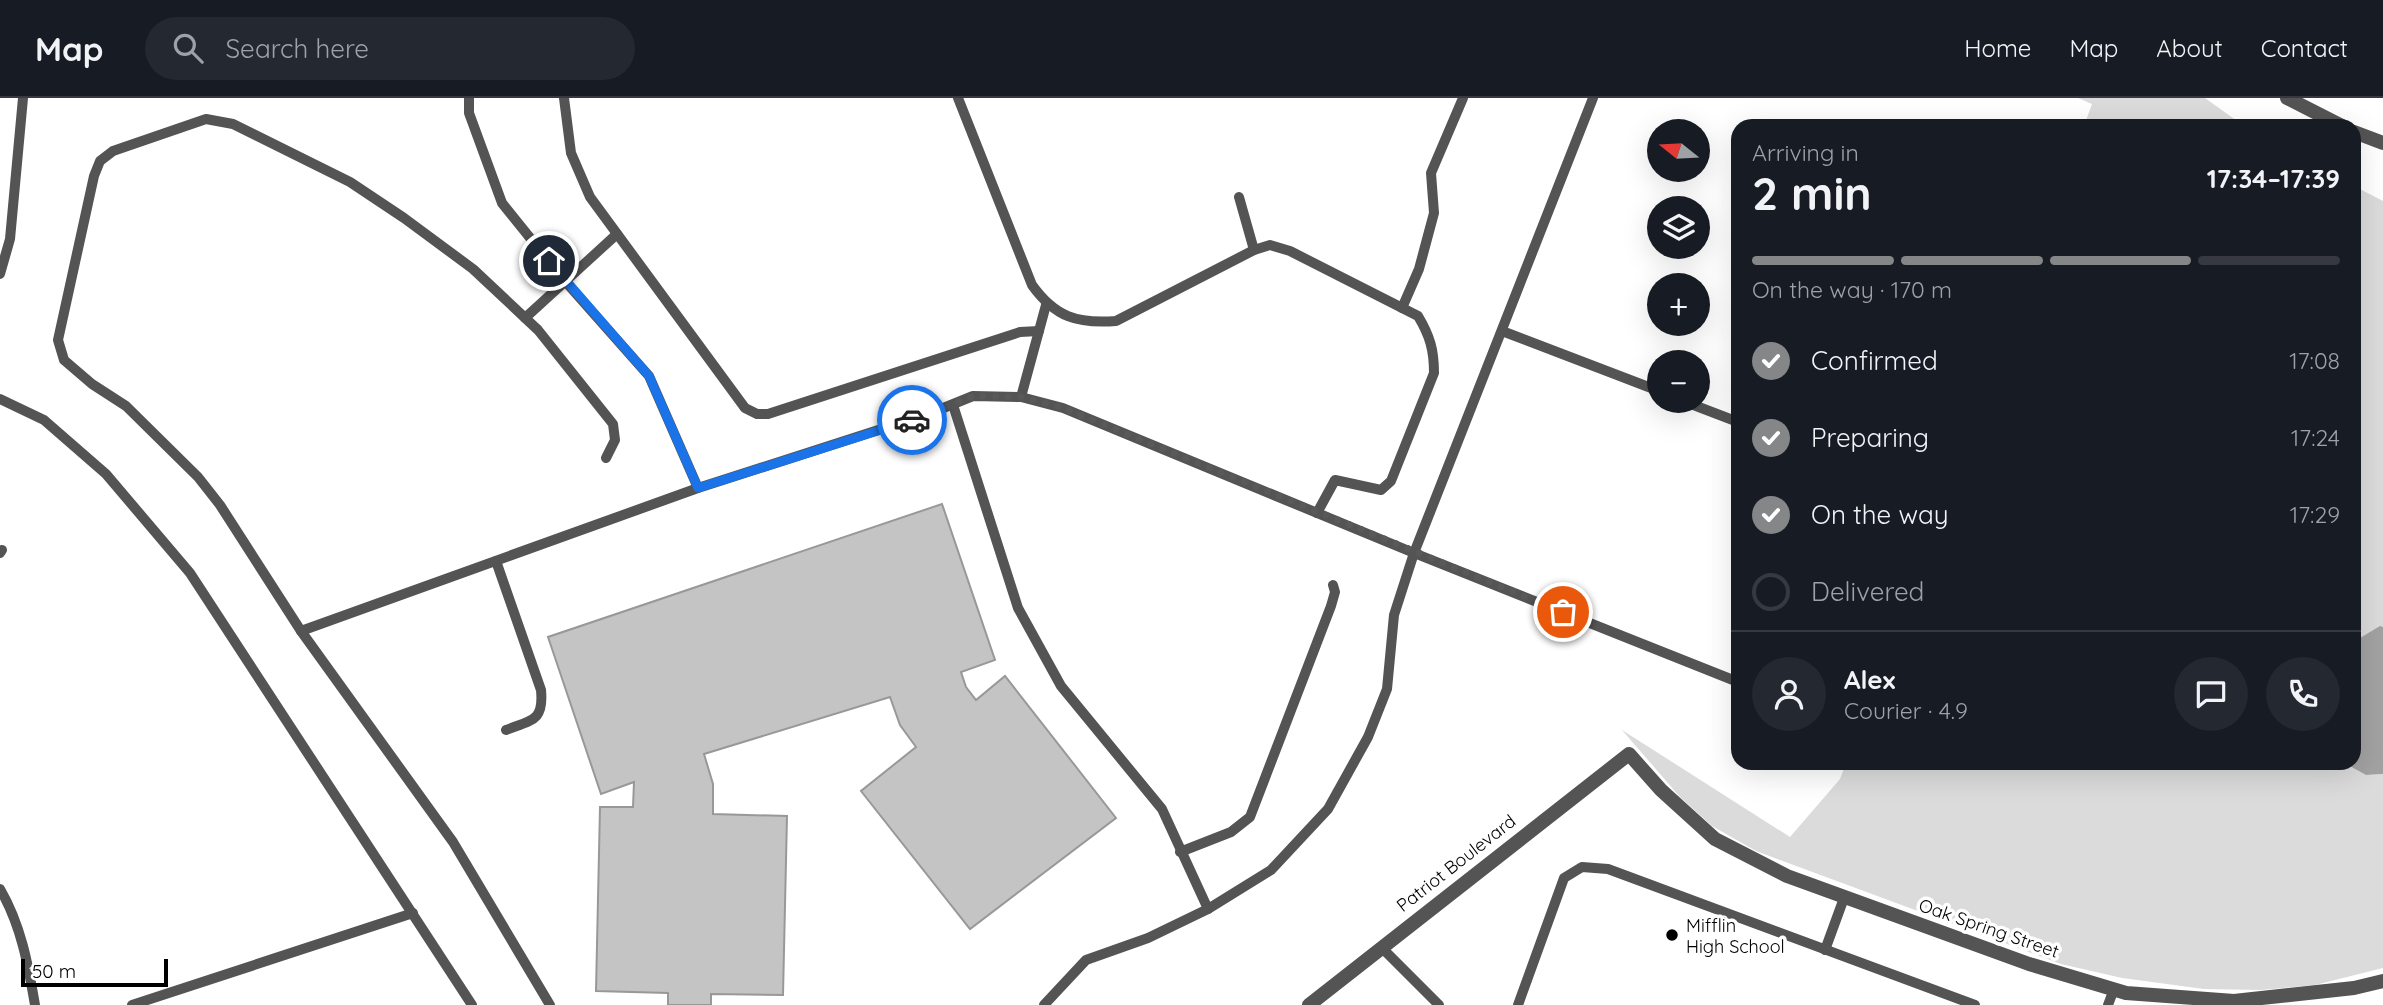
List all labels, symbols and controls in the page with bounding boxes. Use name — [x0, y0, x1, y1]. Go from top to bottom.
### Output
search box — [145, 17, 635, 80]
text: Map — [35, 28, 103, 69]
icon: search — [169, 29, 207, 67]
text: Search here — [225, 32, 369, 65]
text: Home — [1964, 33, 2031, 63]
text: Map — [2069, 33, 2118, 63]
text: About — [2156, 33, 2223, 63]
text: Contact — [2261, 33, 2348, 63]
north arrow — [1647, 119, 1710, 182]
map controls — [1647, 119, 1710, 413]
text: Arriving in — [1752, 138, 1859, 167]
text: 17:34–17:39 — [2207, 162, 2340, 195]
text: 2 min — [1752, 164, 1872, 222]
button: layers — [1647, 196, 1710, 259]
pin — [519, 231, 579, 291]
icon: home — [530, 242, 568, 280]
button: + — [1647, 273, 1710, 336]
text: On the way · 170 m — [1752, 275, 1952, 304]
icon: check — [1752, 342, 1790, 380]
text: Confirmed — [1811, 344, 1938, 377]
text: 17:08 — [2289, 346, 2340, 375]
button: − — [1647, 350, 1710, 413]
courier — [877, 385, 947, 455]
icon: car — [893, 401, 931, 439]
icon: check — [1752, 419, 1790, 457]
text: Preparing — [1811, 421, 1929, 454]
text: 17:24 — [2291, 423, 2340, 452]
icon: check — [1752, 496, 1790, 534]
text: On the way — [1811, 498, 1949, 531]
text: 17:29 — [2290, 500, 2340, 529]
text: Delivered — [1811, 575, 1924, 608]
pin — [1533, 582, 1593, 642]
icon: bag — [1544, 593, 1582, 631]
button: person — [1752, 657, 1826, 731]
button: chat — [2174, 657, 2248, 731]
button: phone — [2266, 657, 2340, 731]
text: Alex — [1844, 663, 1895, 696]
text: Courier · 4.9 — [1844, 696, 1968, 725]
street label: Patriot Boulevard — [1392, 809, 1520, 917]
street label: Oak Spring Street — [1916, 893, 2062, 963]
place label: Mifflin High School — [1686, 914, 1785, 958]
marker: Mifflin High School — [1664, 927, 1680, 943]
scale bar — [21, 956, 168, 988]
text: 50 m — [32, 959, 76, 983]

